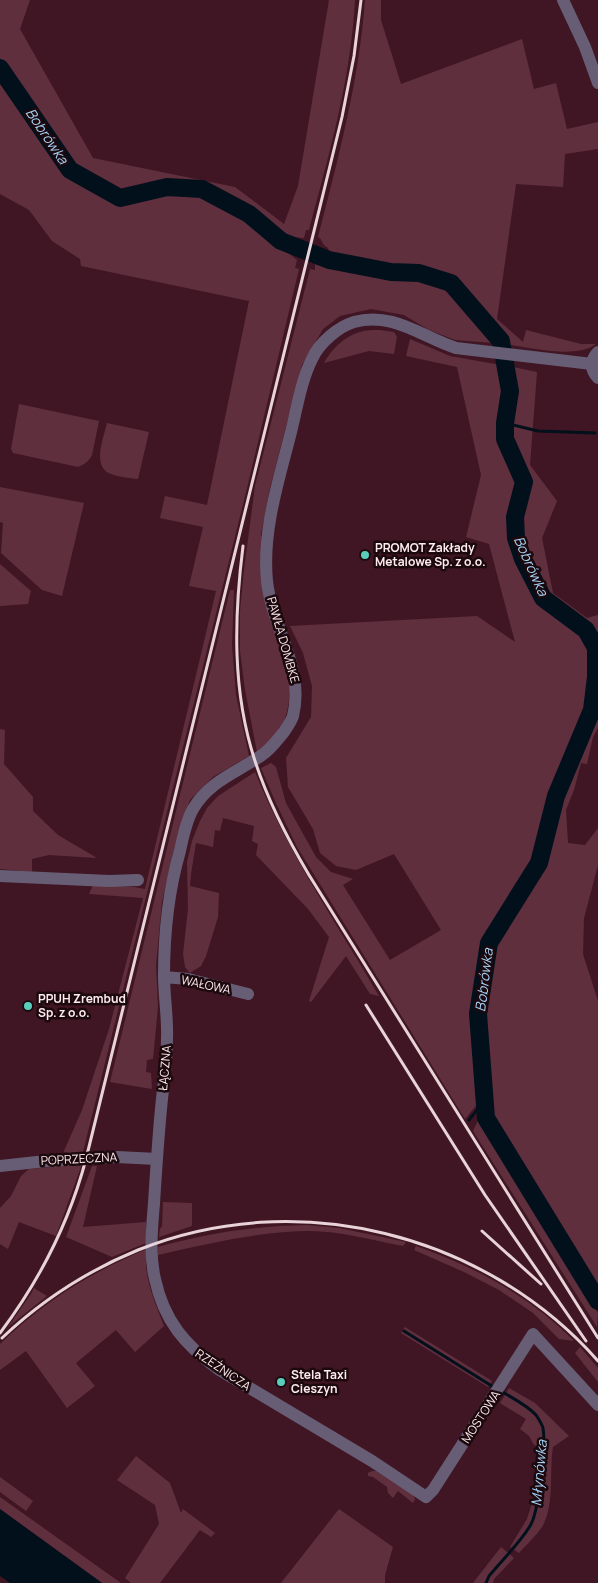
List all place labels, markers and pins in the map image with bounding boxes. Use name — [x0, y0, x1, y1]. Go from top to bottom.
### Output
place label: PROMOT Zakłady Metalowe Sp. z o.o. — [375, 539, 486, 570]
marker: PROMOT Zakłady Metalowe Sp. z o.o. — [359, 549, 371, 561]
place label: PPUH Zrembud Sp. z o.o. — [38, 990, 126, 1021]
marker: PPUH Zrembud Sp. z o.o. — [22, 1000, 34, 1012]
place label: Stela Taxi Cieszyn — [291, 1366, 347, 1397]
marker: Stela Taxi Cieszyn — [275, 1376, 287, 1388]

